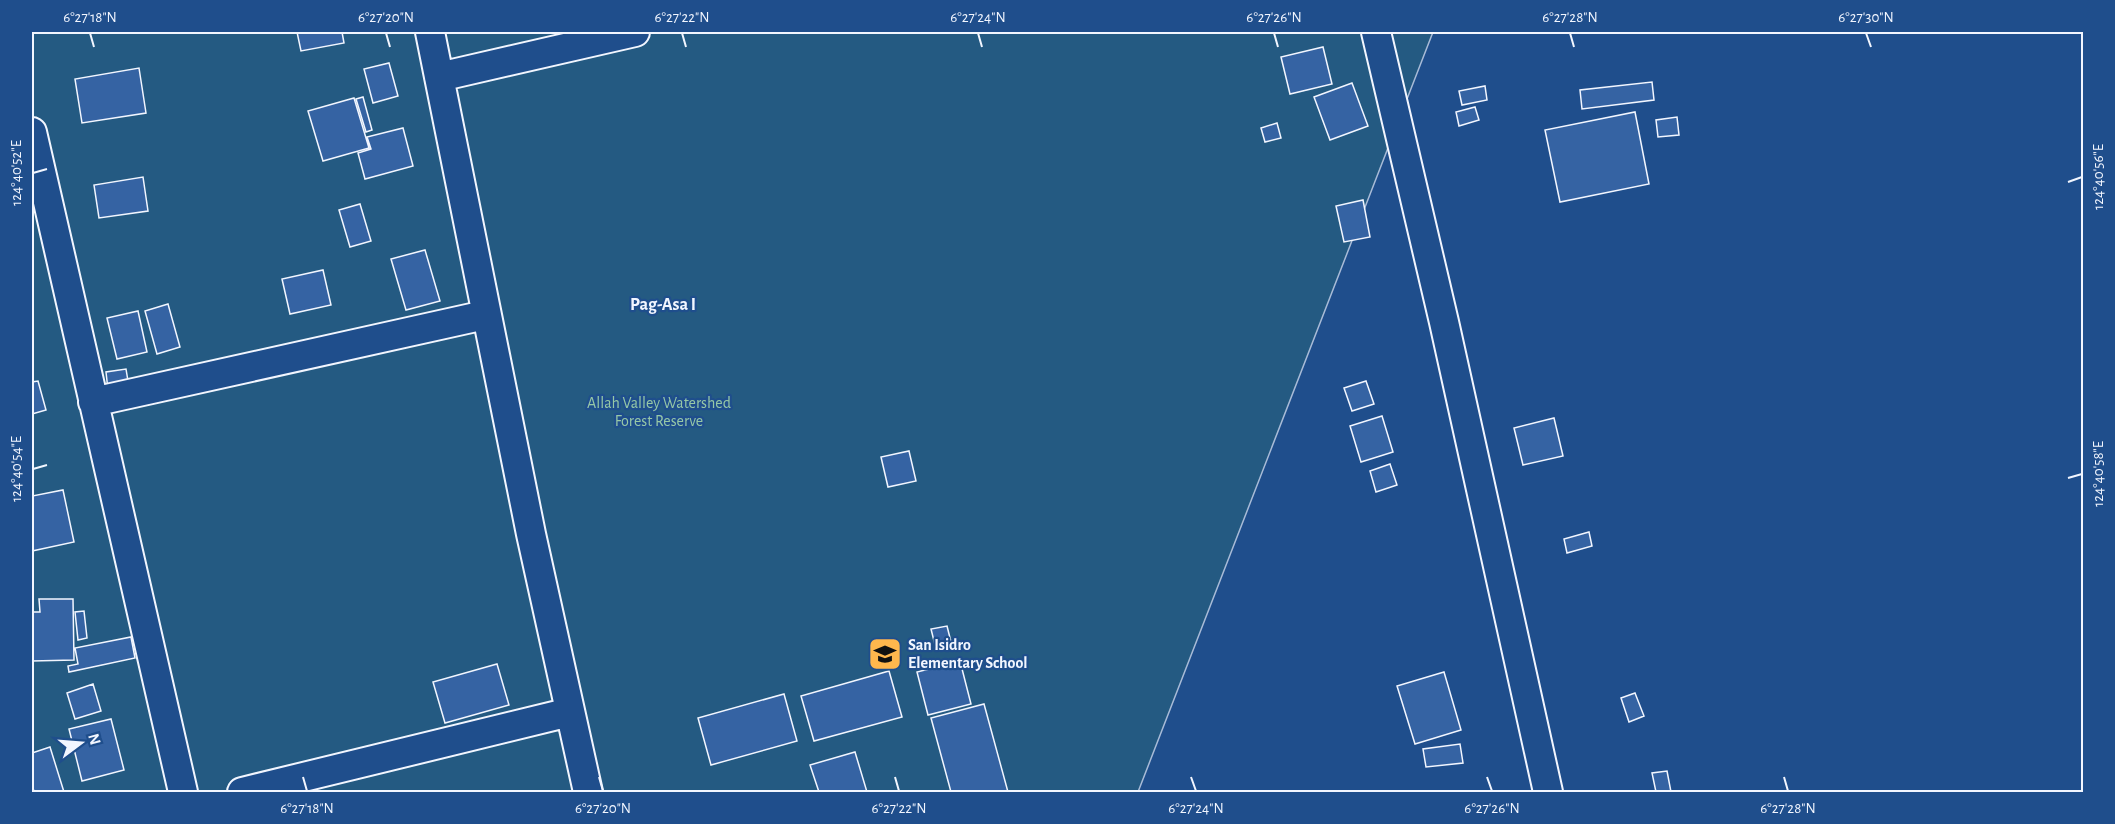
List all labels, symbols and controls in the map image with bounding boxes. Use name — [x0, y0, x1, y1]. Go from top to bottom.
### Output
text: 6°27'18"N — [63, 10, 117, 25]
text: 6°27'20"N — [358, 10, 414, 25]
text: 6°27'22"N — [654, 10, 710, 25]
text: 6°27'24"N — [950, 10, 1006, 25]
text: 6°27'26"N — [1246, 10, 1302, 25]
text: 6°27'28"N — [1542, 10, 1598, 25]
text: 6°27'30"N — [1838, 10, 1894, 25]
text: 124°40'52"E — [9, 140, 24, 206]
text: 124°40'56"E — [2091, 144, 2106, 210]
district label: Pag-Asa I — [630, 296, 696, 314]
park label: Allah Valley Watershed Forest Reserve — [587, 395, 731, 429]
text: 124°40'54"E — [9, 436, 24, 502]
text: 124°40'58"E — [2091, 441, 2106, 507]
school or university icon: San Isidro Elementary School — [867, 636, 903, 672]
place label: San Isidro Elementary School — [908, 637, 1028, 672]
north arrow — [51, 713, 111, 773]
text: N — [85, 732, 104, 747]
text: 6°27'18"N — [280, 801, 334, 816]
text: 6°27'20"N — [575, 801, 631, 816]
text: 6°27'22"N — [871, 801, 927, 816]
text: 6°27'24"N — [1168, 801, 1224, 816]
text: 6°27'26"N — [1464, 801, 1520, 816]
text: 6°27'28"N — [1760, 801, 1816, 816]

